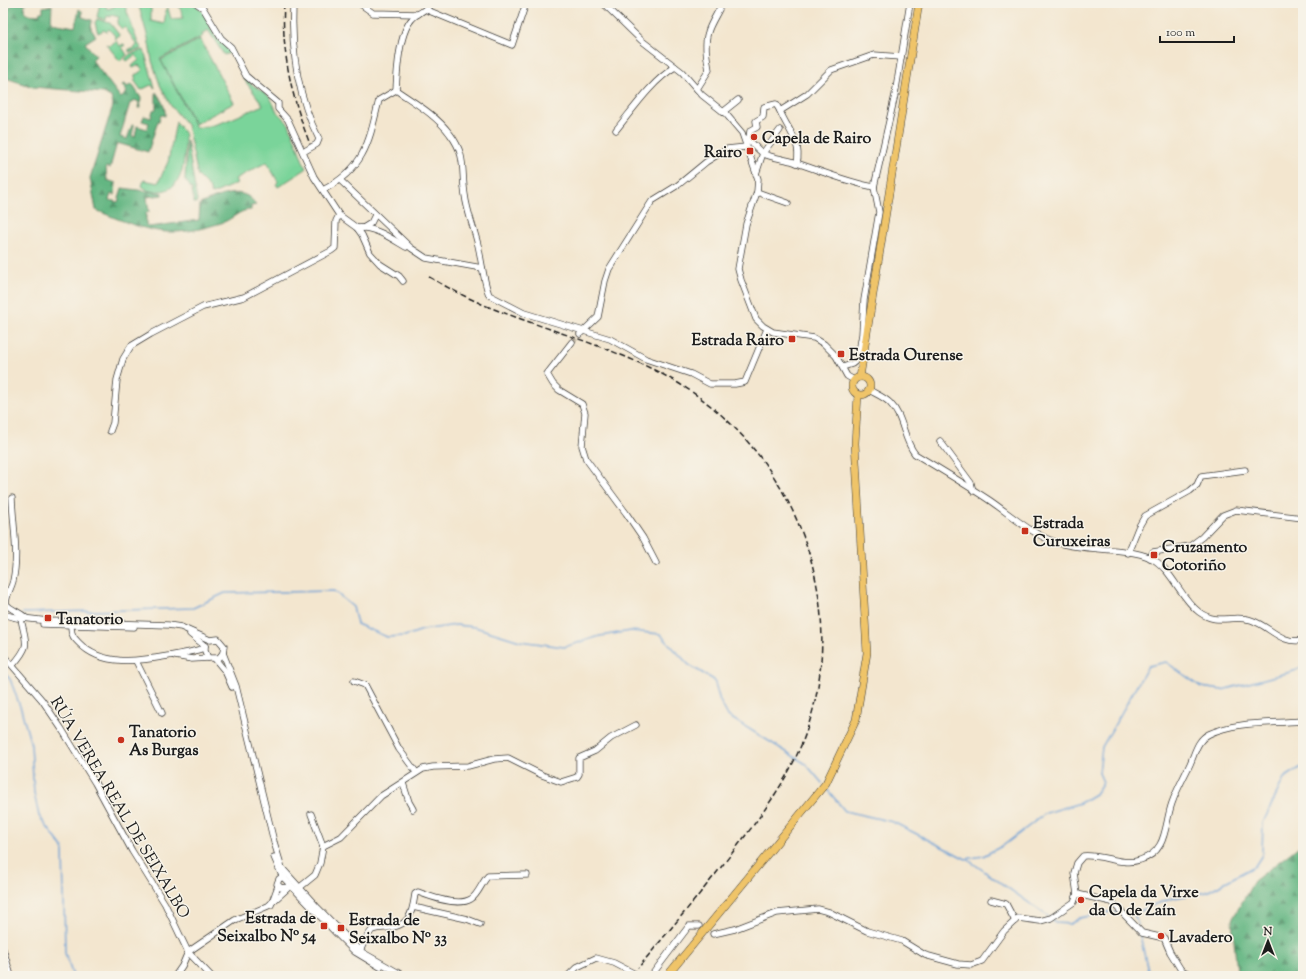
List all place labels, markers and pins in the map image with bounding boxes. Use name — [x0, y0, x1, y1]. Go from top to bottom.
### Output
place label: Capela de Rairo — [762, 128, 871, 151]
marker: Capela de Rairo — [749, 132, 759, 142]
place label: Rairo — [704, 142, 742, 165]
marker: Rairo — [745, 146, 755, 156]
place label: Estrada Rairo — [692, 330, 784, 353]
marker: Estrada Rairo — [787, 334, 797, 344]
place label: Estrada Ourense — [849, 345, 963, 368]
marker: Estrada Ourense — [836, 349, 846, 359]
place label: Estrada Curuxeiras — [1033, 513, 1110, 554]
marker: Estrada Curuxeiras — [1020, 526, 1030, 536]
place label: Cruzamento Cotoriño — [1162, 537, 1248, 578]
marker: Cruzamento Cotoriño — [1149, 550, 1159, 560]
place label: Tanatorio — [56, 609, 124, 632]
marker: Tanatorio — [43, 613, 53, 623]
place label: Tanatorio As Burgas — [129, 722, 198, 763]
marker: Tanatorio As Burgas — [116, 735, 126, 745]
place label: Capela da Virxe da O de Zaín — [1089, 882, 1199, 923]
marker: Capela da Virxe da O de Zaín — [1076, 895, 1086, 905]
place label: Estrada de Seixalbo Nº 54 — [217, 908, 317, 949]
place label: Estrada de Seixalbo Nº 33 — [349, 910, 448, 951]
marker: Estrada de Seixalbo Nº 54 — [319, 921, 329, 931]
marker: Estrada de Seixalbo Nº 33 — [336, 923, 346, 933]
place label: Lavadero — [1169, 927, 1233, 950]
marker: Lavadero — [1156, 931, 1166, 941]

